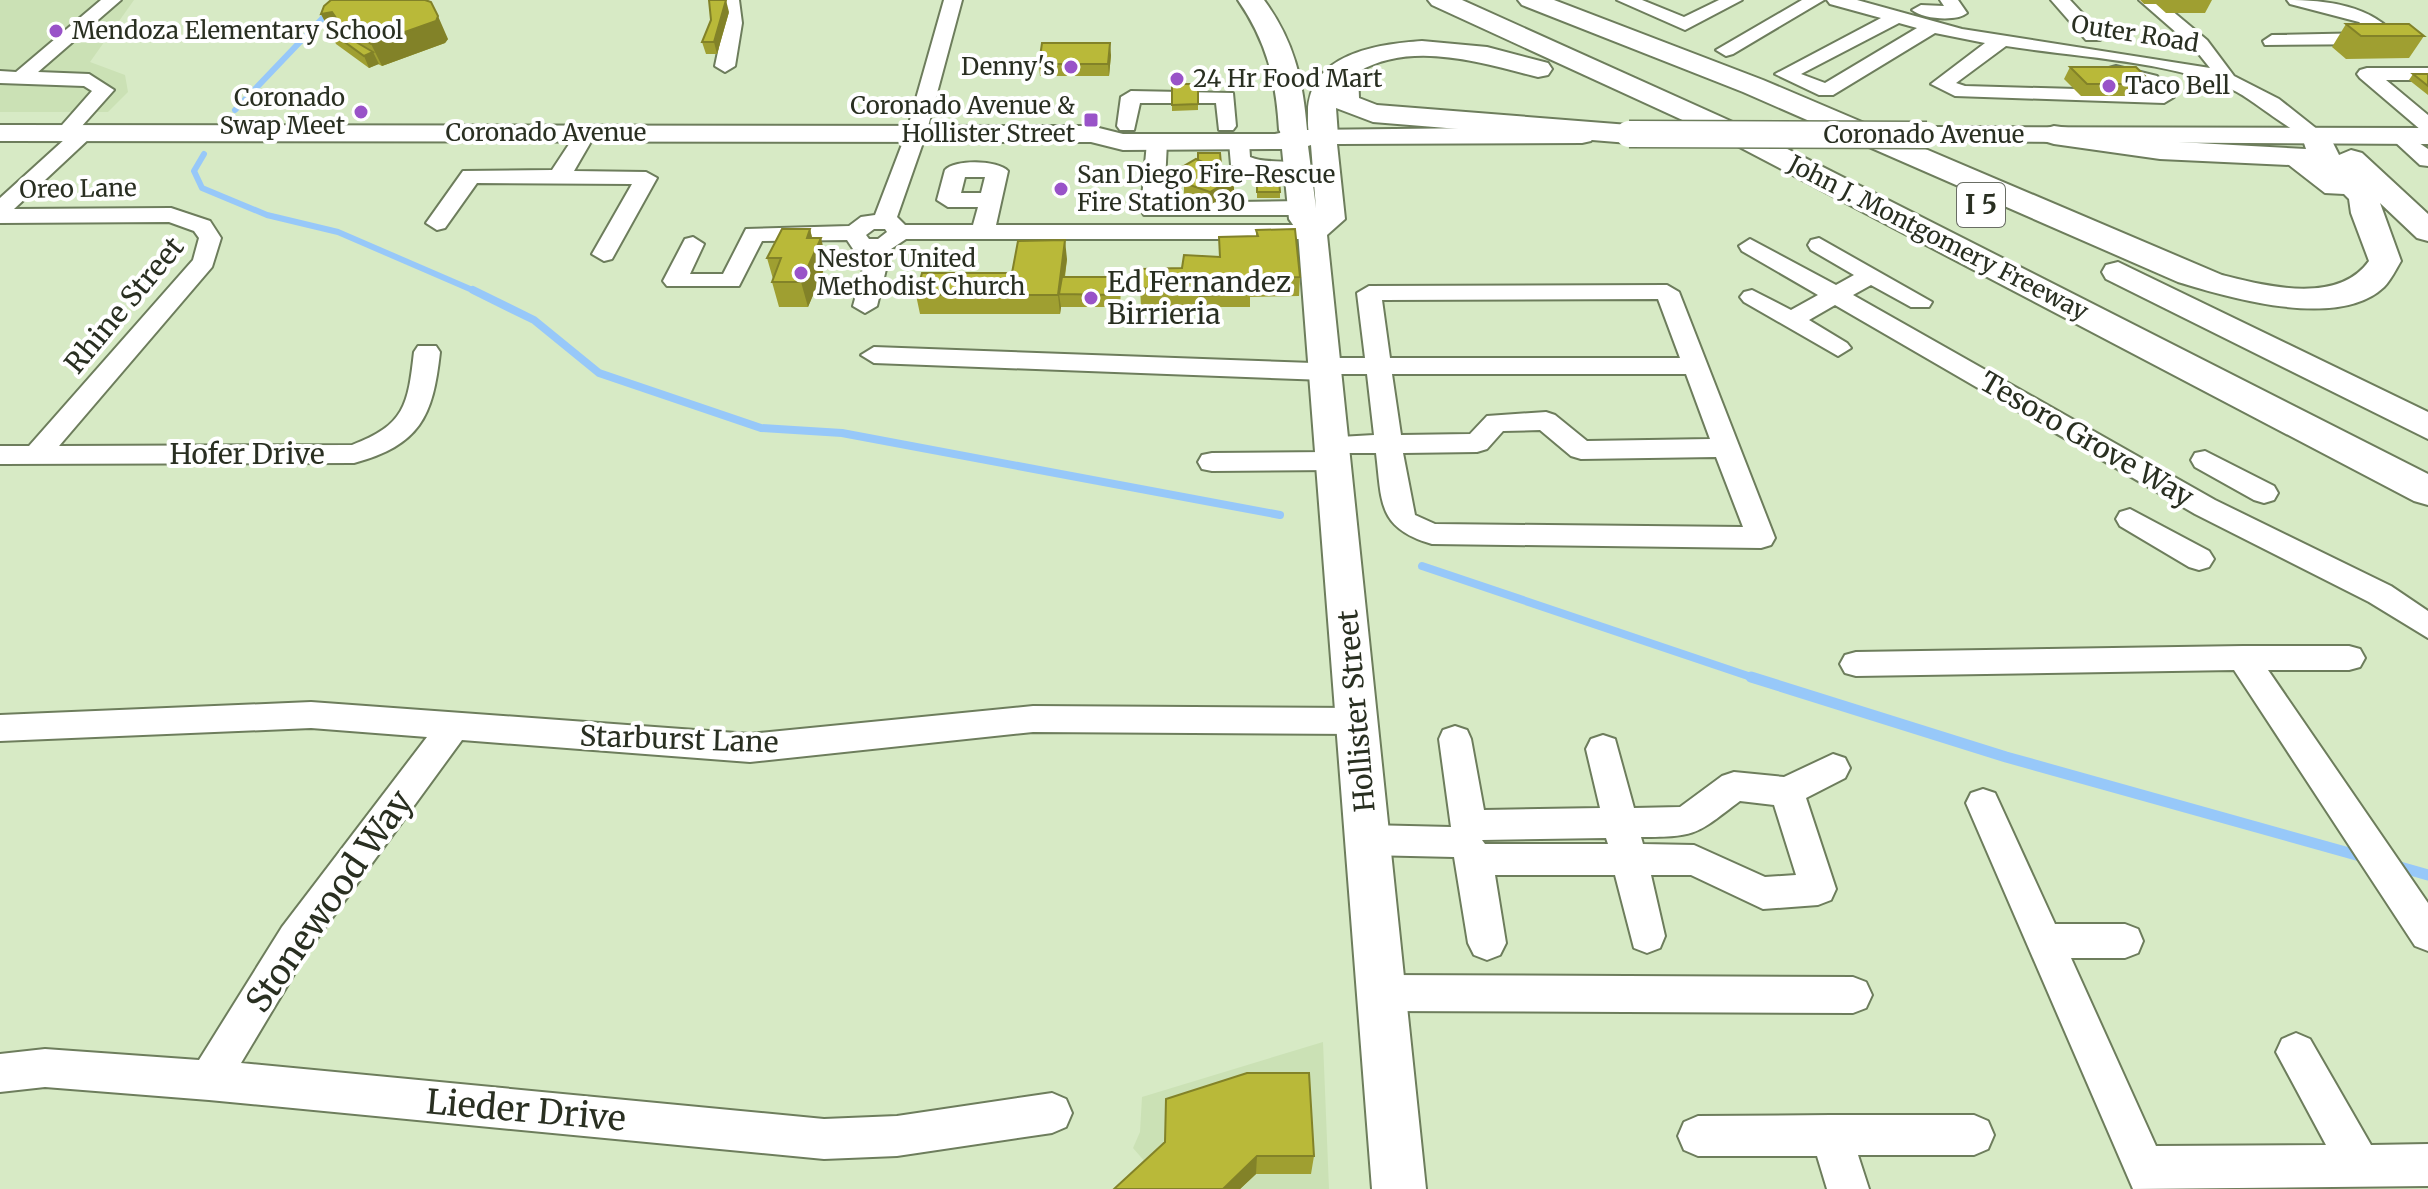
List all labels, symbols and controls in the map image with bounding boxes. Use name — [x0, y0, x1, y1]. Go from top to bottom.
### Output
street label: Outer Road — [2069, 8, 2201, 59]
place label: Mendoza Elementary School — [72, 15, 403, 46]
marker: Mendoza Elementary School — [47, 22, 65, 40]
place label: Denny's — [961, 51, 1055, 82]
marker: Denny's — [1062, 58, 1080, 76]
place label: 24 Hr Food Mart — [1193, 63, 1383, 94]
marker: 24 Hr Food Mart — [1168, 70, 1186, 88]
place label: Taco Bell — [2125, 70, 2230, 101]
marker: Taco Bell — [2100, 77, 2118, 95]
place label: Coronado Swap Meet — [219, 82, 346, 141]
place label: Coronado Avenue & Hollister Street — [850, 90, 1076, 149]
marker: Coronado Swap Meet — [352, 103, 370, 121]
marker: Coronado Avenue & Hollister Street — [1082, 111, 1100, 129]
street label: Coronado Avenue — [446, 117, 646, 148]
street label: Coronado Avenue — [1824, 119, 2024, 150]
street label: John J. Montgomery Freeway — [1782, 148, 2094, 327]
place label: San Diego Fire-Rescue Fire Station 30 — [1077, 159, 1335, 218]
street label: Oreo Lane — [19, 172, 137, 205]
marker: San Diego Fire-Rescue Fire Station 30 — [1052, 180, 1070, 198]
road number: I 5 — [1957, 183, 2005, 227]
street label: Rhine Street — [57, 229, 192, 381]
place label: Nestor United Methodist Church — [817, 243, 1026, 302]
marker: Nestor United Methodist Church — [792, 264, 810, 282]
place label: Ed Fernandez Birrieria — [1107, 264, 1291, 332]
marker: Ed Fernandez Birrieria — [1082, 289, 1100, 307]
street label: Tesoro Grove Way — [1974, 363, 2201, 515]
street label: Hofer Drive — [170, 436, 324, 472]
street label: Hollister Street — [1329, 608, 1383, 813]
street label: Starburst Lane — [579, 718, 779, 760]
street label: Stonewood Way — [237, 782, 421, 1020]
street label: Lieder Drive — [425, 1080, 627, 1140]

